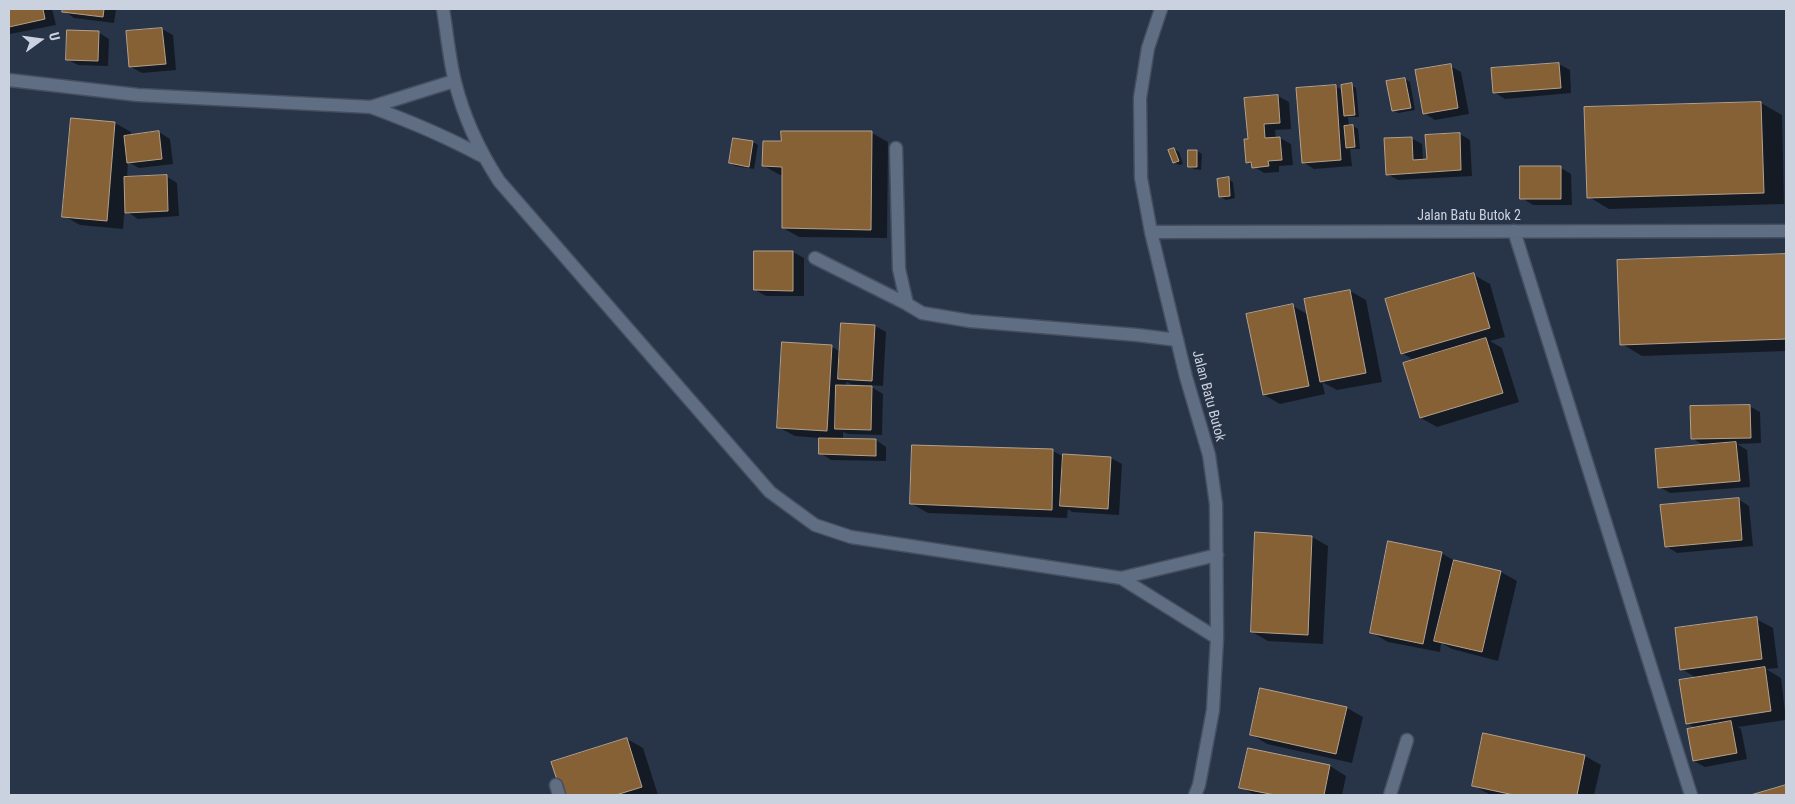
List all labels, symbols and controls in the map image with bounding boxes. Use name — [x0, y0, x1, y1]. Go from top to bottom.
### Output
north arrow — [15, 15, 65, 65]
text: U — [46, 31, 63, 42]
street label: Jalan Batu Butok 2 — [1417, 208, 1521, 224]
street label: Jalan Batu Butok — [1188, 349, 1228, 443]

